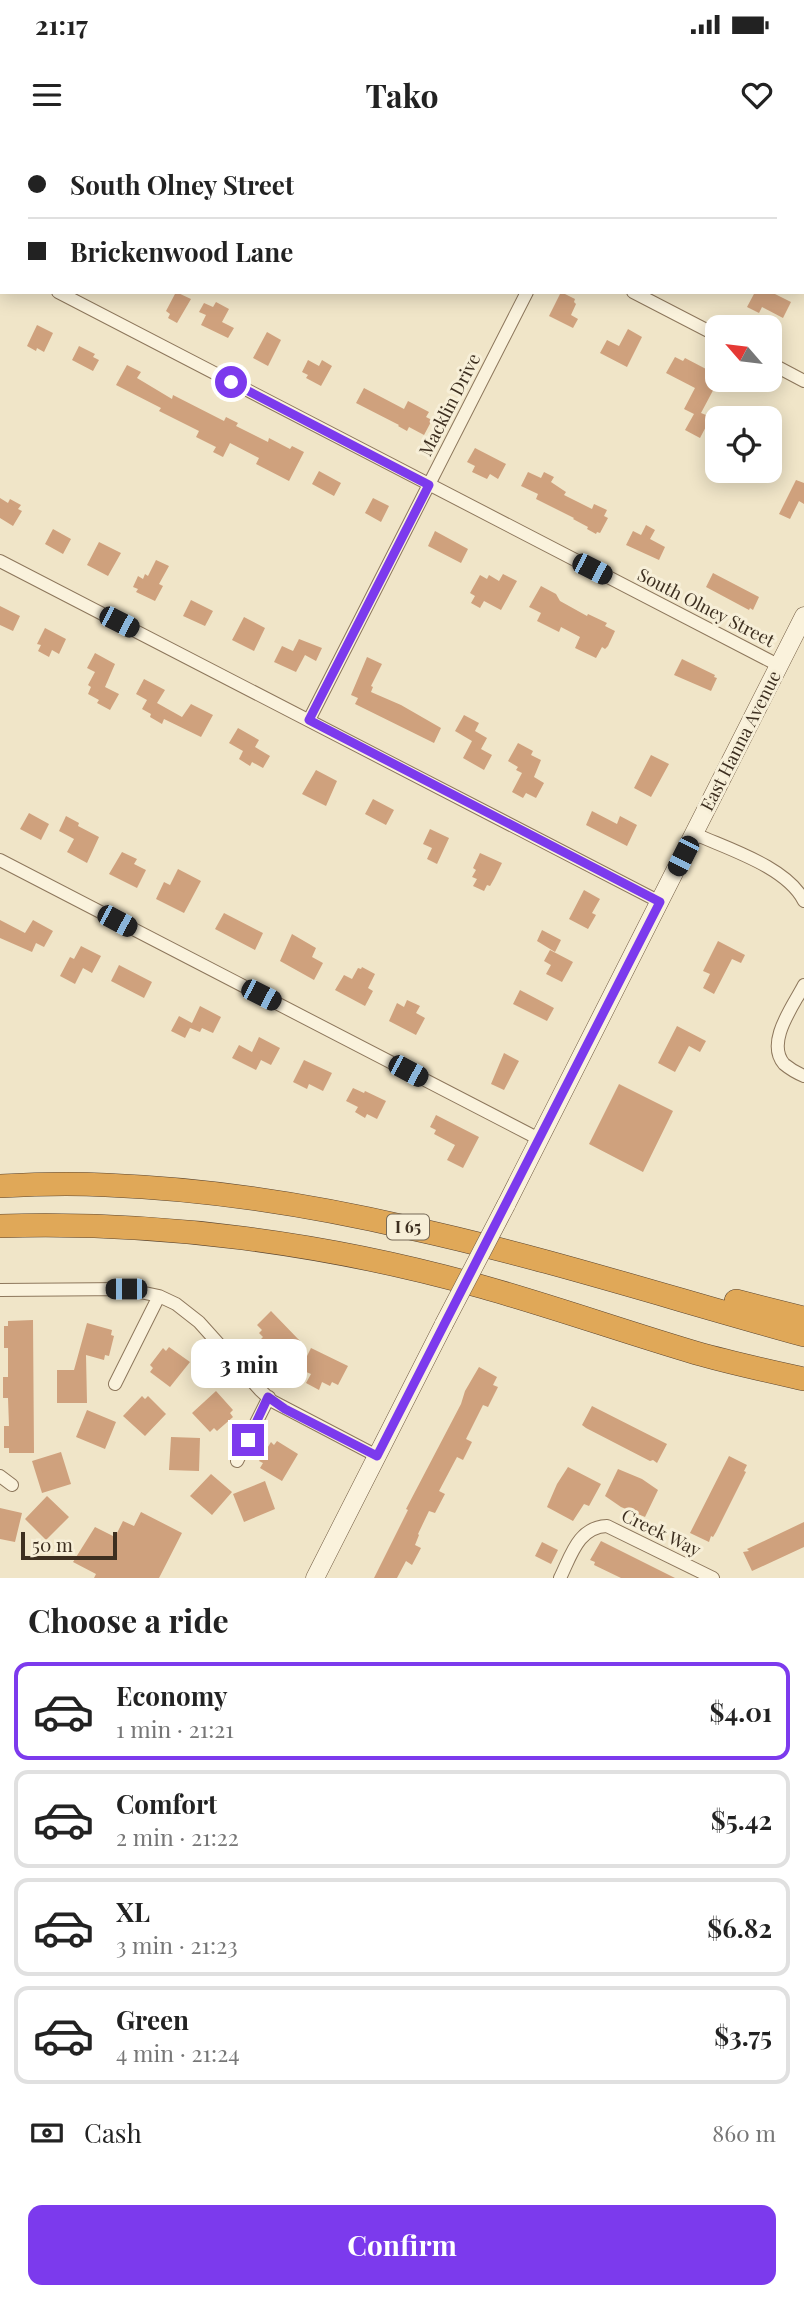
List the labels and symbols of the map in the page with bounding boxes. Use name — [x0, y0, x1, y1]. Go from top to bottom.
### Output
north arrow — [705, 315, 782, 392]
street label: Macklin Drive — [413, 349, 485, 460]
route start — [215, 366, 247, 398]
car — [569, 550, 616, 588]
street label: South Olney Street — [634, 562, 780, 652]
car — [96, 603, 143, 641]
street label: East Hanna Avenue — [694, 666, 786, 815]
car — [665, 833, 702, 879]
car — [94, 902, 141, 940]
car — [238, 976, 285, 1014]
car — [385, 1052, 432, 1090]
road number: I 65 — [387, 1214, 429, 1240]
car — [106, 1279, 148, 1300]
callout: 3 min — [190, 1338, 306, 1388]
route end — [232, 1424, 264, 1456]
street label: Creek Way — [618, 1503, 705, 1562]
scale bar — [21, 1529, 117, 1561]

